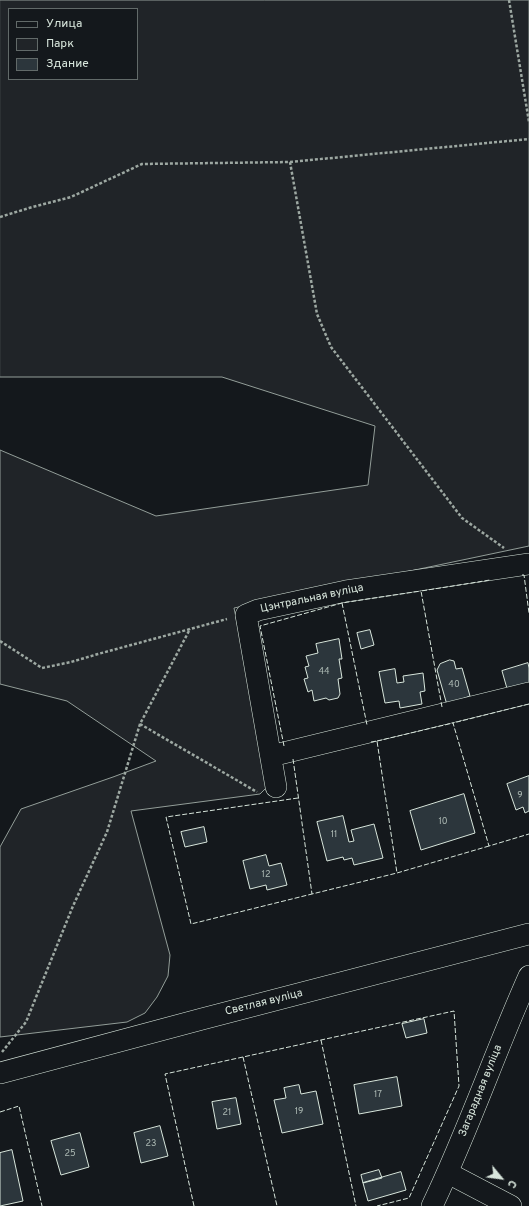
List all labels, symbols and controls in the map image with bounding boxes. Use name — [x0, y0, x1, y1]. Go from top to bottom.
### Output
legend — [8, 8, 138, 80]
text: Улица — [46, 16, 82, 32]
text: Парк — [46, 36, 74, 52]
text: Здание — [46, 56, 89, 72]
street label: Цэнтральная вуліца — [259, 582, 365, 616]
house number: 44 — [318, 667, 330, 677]
house number: 40 — [448, 680, 460, 690]
house number: 9 — [517, 791, 523, 801]
house number: 10 — [438, 817, 448, 827]
house number: 11 — [331, 830, 337, 840]
house number: 12 — [262, 870, 270, 880]
street label: Светлая вуліца — [224, 987, 304, 1019]
street label: Загарадная вуліца — [457, 1043, 505, 1139]
house number: 17 — [374, 1090, 382, 1100]
house number: 19 — [295, 1107, 303, 1117]
house number: 21 — [223, 1108, 231, 1118]
house number: 23 — [146, 1139, 156, 1149]
house number: 25 — [64, 1149, 76, 1159]
north arrow — [481, 1158, 521, 1198]
text: С — [504, 1177, 519, 1190]

